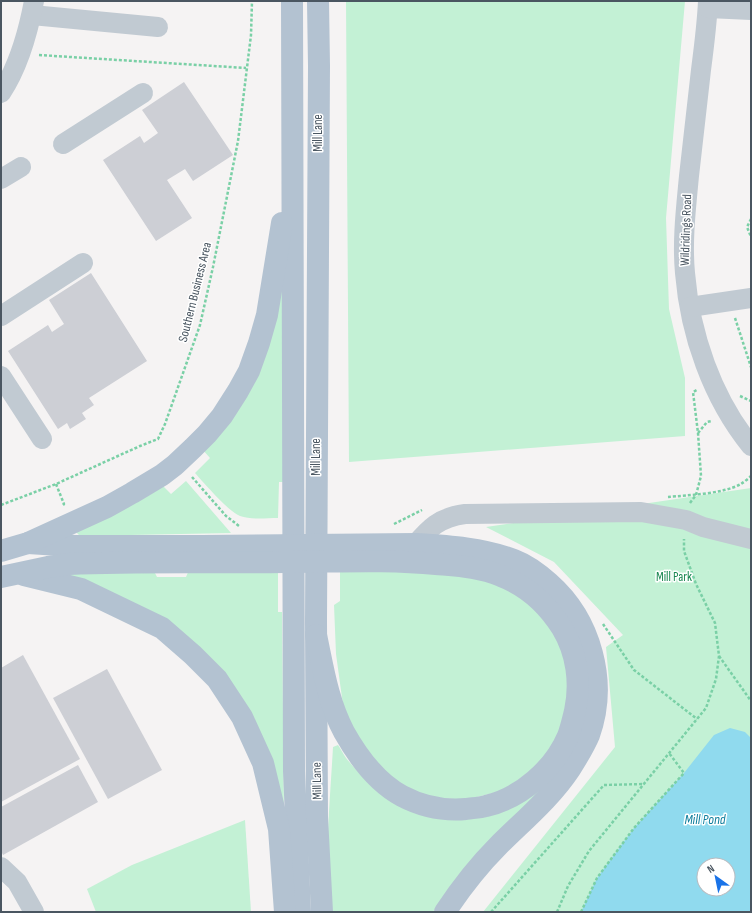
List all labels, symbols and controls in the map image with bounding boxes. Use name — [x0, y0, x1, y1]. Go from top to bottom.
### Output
street label: Mill Lane — [310, 114, 326, 152]
street label: Wildridings Road — [677, 194, 695, 266]
street label: Southern Business Area — [175, 240, 215, 344]
street label: Mill Lane — [308, 438, 324, 476]
park label: Mill Park — [656, 569, 692, 585]
street label: Mill Lane — [309, 762, 325, 800]
water label: Mill Pond — [684, 811, 727, 828]
north arrow — [696, 857, 736, 897]
text: N — [705, 862, 717, 876]

